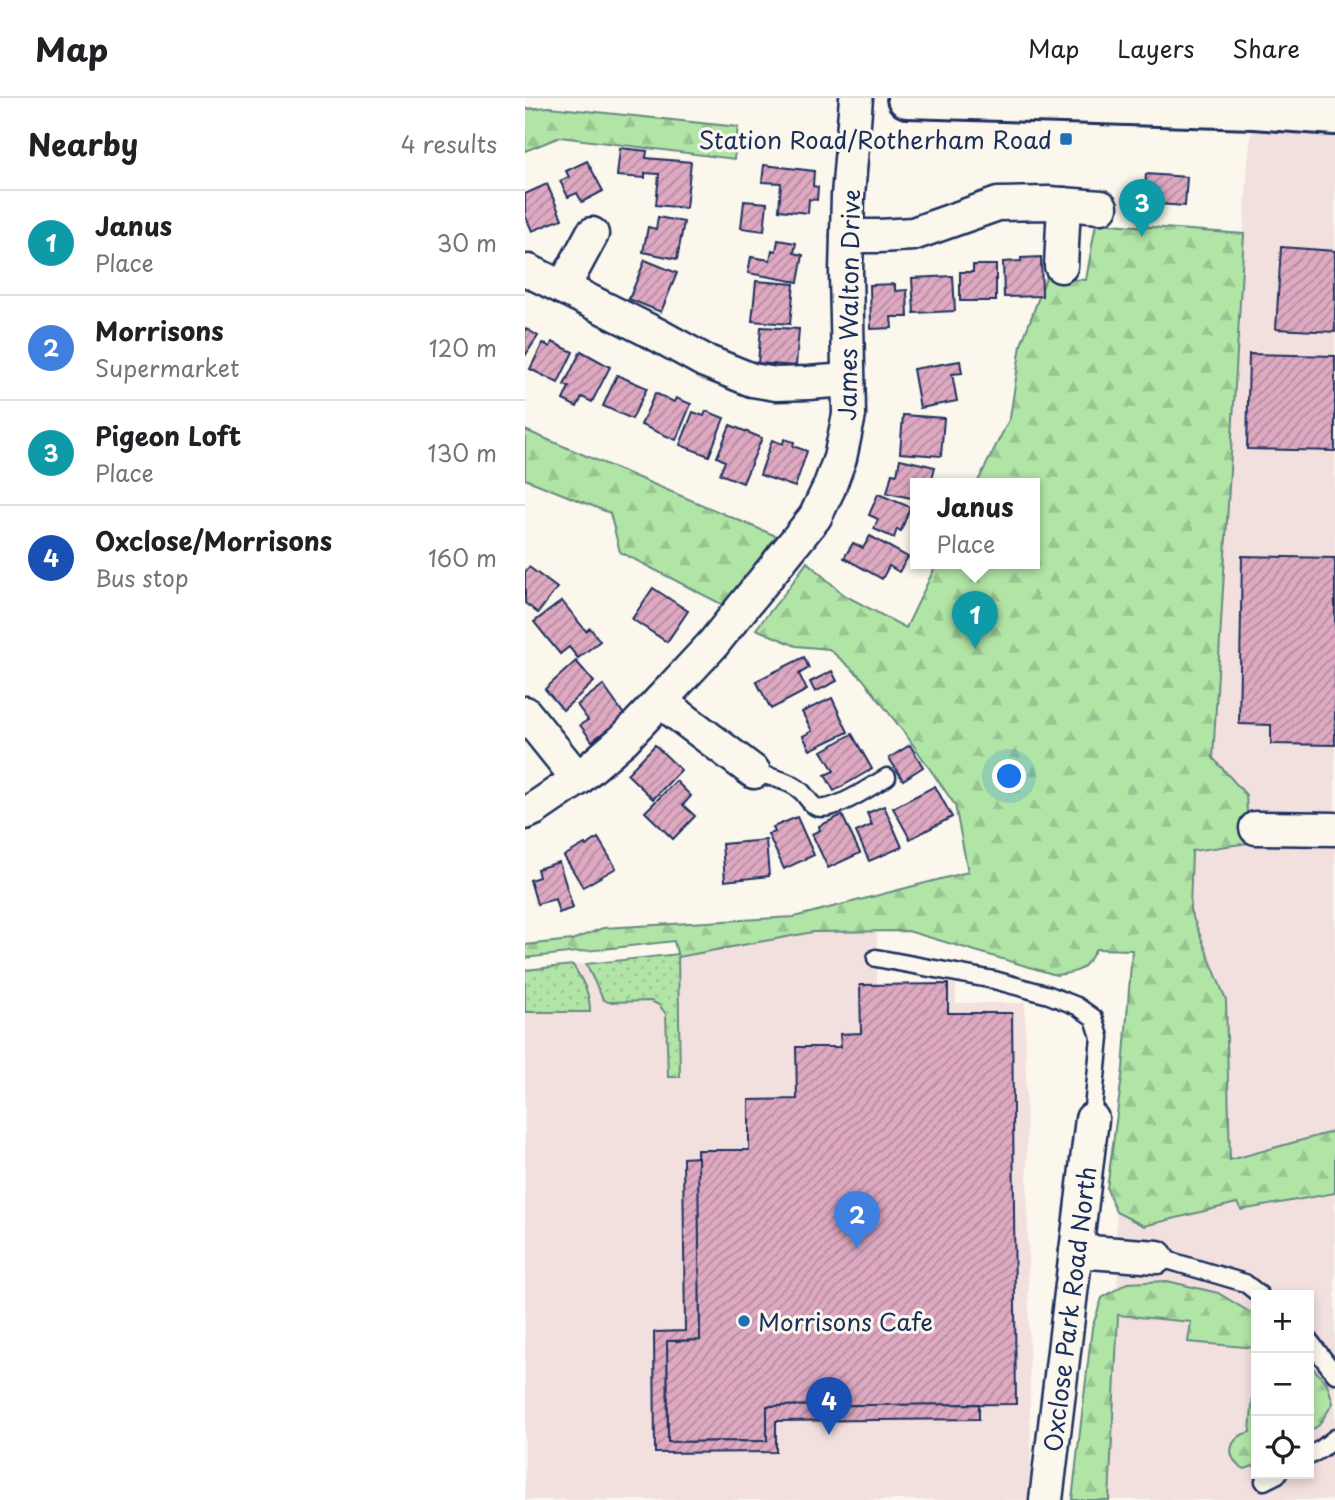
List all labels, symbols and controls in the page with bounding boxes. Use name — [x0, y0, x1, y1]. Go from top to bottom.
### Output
text: Map — [35, 23, 108, 73]
text: Map — [1028, 30, 1079, 66]
text: Layers — [1117, 30, 1194, 66]
text: Share — [1232, 30, 1300, 66]
text: Nearby — [28, 121, 138, 166]
place label: Station Road/Rotherham Road — [698, 121, 1052, 157]
text: 4 results — [401, 126, 497, 161]
marker: Station Road/Rotherham Road — [1058, 131, 1074, 147]
pin: 3 — [1119, 179, 1165, 237]
street label: James Walton Drive — [828, 189, 868, 421]
text: Janus — [95, 206, 172, 245]
text: 1 — [46, 225, 57, 260]
text: 30 m — [436, 225, 497, 260]
text: Place — [95, 245, 154, 280]
text: Morrisons — [95, 311, 224, 350]
text: 2 — [43, 330, 59, 365]
text: 120 m — [429, 330, 497, 365]
text: Supermarket — [95, 350, 239, 385]
text: Pigeon Loft — [95, 416, 241, 455]
text: 3 — [43, 435, 59, 470]
text: 130 m — [427, 435, 497, 470]
text: Place — [95, 455, 154, 490]
popup — [910, 478, 1040, 569]
text: Janus — [936, 487, 1014, 526]
text: Oxclose/Morrisons — [95, 521, 332, 560]
text: Place — [936, 526, 995, 561]
text: 4 — [43, 540, 59, 575]
text: 160 m — [428, 540, 497, 575]
text: Bus stop — [95, 560, 189, 595]
pin: 1 — [952, 591, 998, 649]
your location — [992, 759, 1026, 793]
street label: Oxclose Park Road North — [1034, 1164, 1104, 1454]
pin: 2 — [834, 1191, 880, 1249]
map controls — [1251, 1290, 1314, 1479]
button: + — [1251, 1290, 1314, 1353]
place label: Morrisons Cafe — [758, 1303, 933, 1339]
marker: Morrisons Cafe — [736, 1313, 752, 1329]
button: − — [1251, 1353, 1314, 1416]
pin: 4 — [806, 1377, 852, 1435]
button: locate — [1251, 1416, 1314, 1479]

